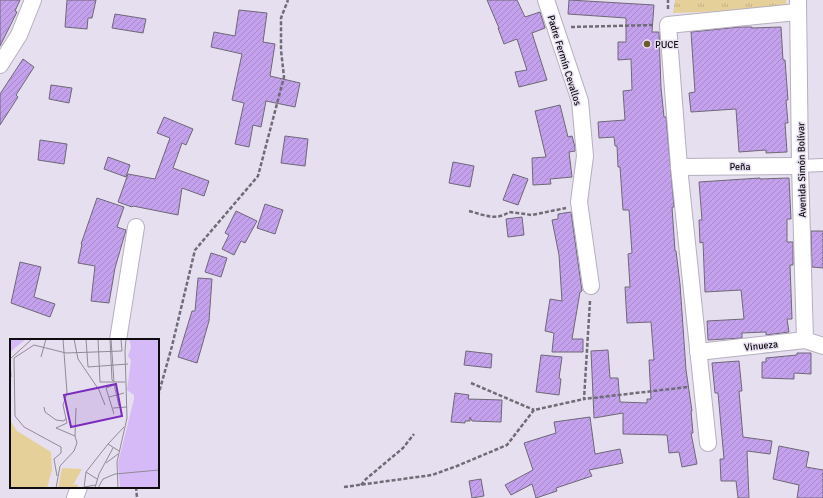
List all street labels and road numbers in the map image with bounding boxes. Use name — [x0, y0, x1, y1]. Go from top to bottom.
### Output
street label: Padre Fermín Cevallos — [545, 14, 584, 108]
street label: Avenida Simón Bolívar — [795, 122, 809, 218]
street label: Peña — [730, 161, 750, 173]
street label: Vinueza — [744, 338, 779, 354]

